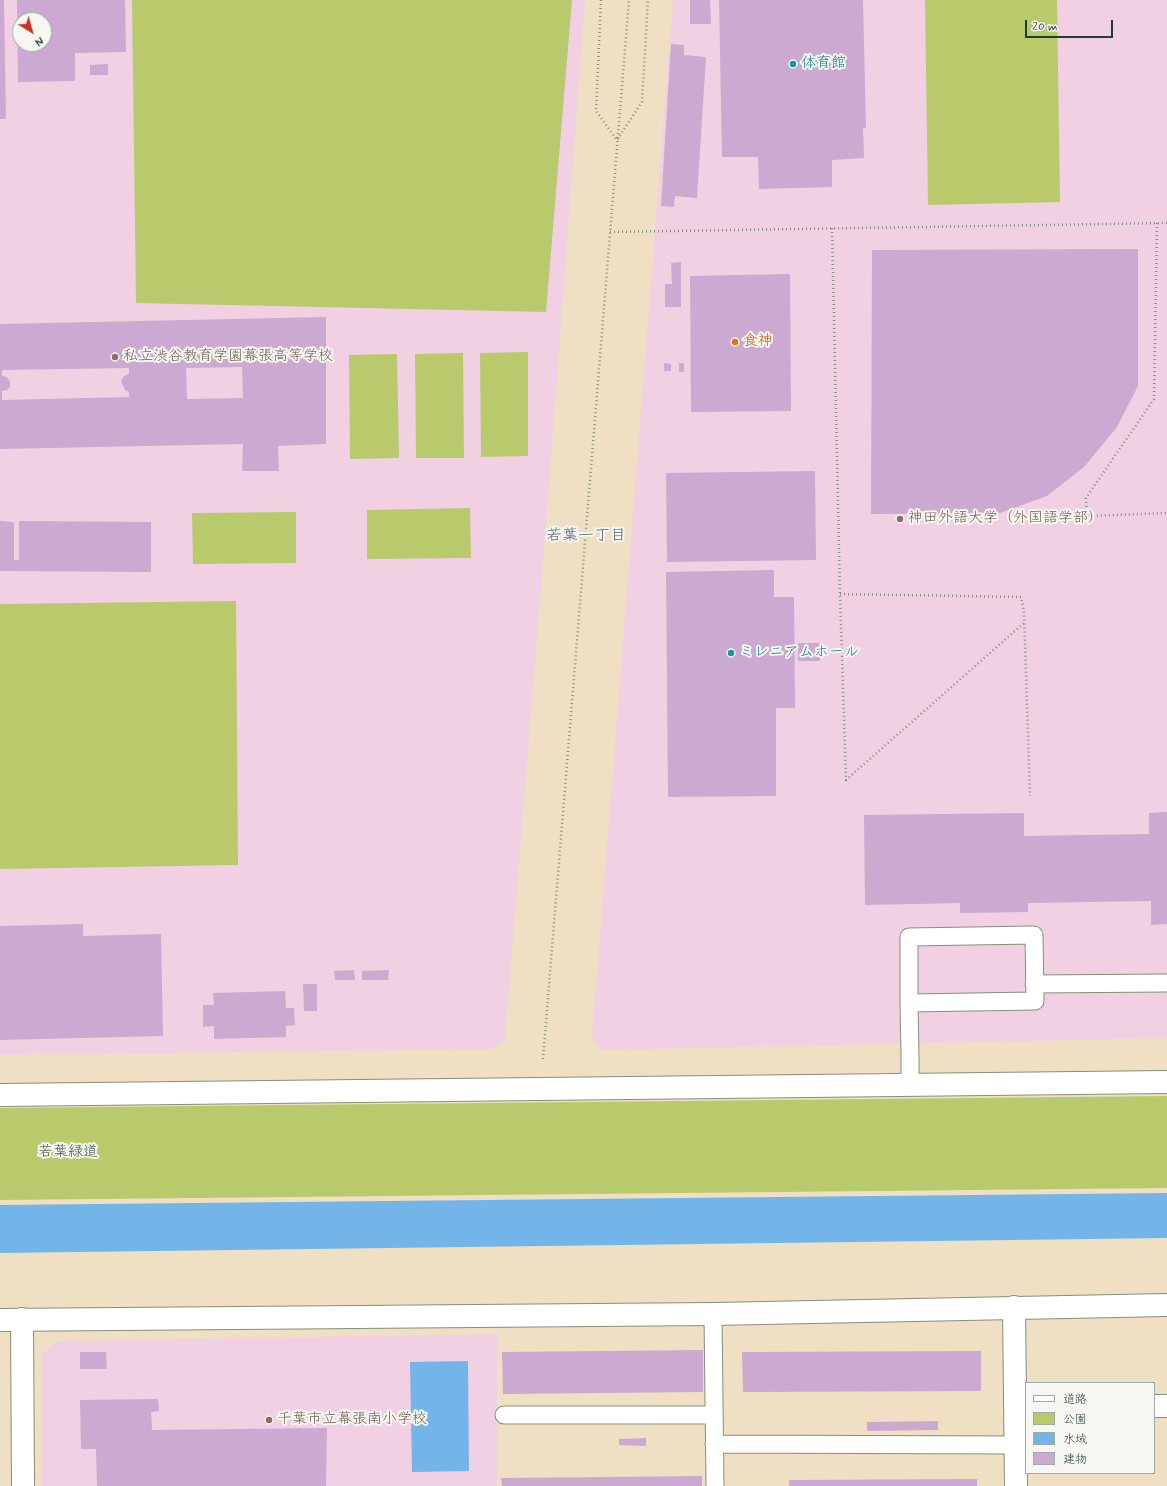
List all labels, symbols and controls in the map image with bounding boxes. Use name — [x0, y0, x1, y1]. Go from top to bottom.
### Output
north arrow — [12, 12, 52, 52]
scale bar — [1027, 12, 1115, 38]
text: 20 m — [1032, 19, 1058, 35]
text: N — [31, 33, 46, 49]
place label: 体育館 — [801, 55, 846, 73]
marker: 体育館 — [788, 59, 798, 69]
place label: 食神 — [743, 333, 773, 351]
marker: 食神 — [730, 337, 740, 347]
place label: 私立渋谷教育学園幕張高等学校 — [123, 348, 333, 366]
marker: 私立渋谷教育学園幕張高等学校 — [110, 352, 120, 362]
place label: 神田外語大学（外国語学部） — [908, 510, 1103, 528]
marker: 神田外語大学（外国語学部） — [895, 514, 905, 524]
district label: 若葉一丁目 — [546, 527, 626, 547]
place label: ミレニアムホール — [739, 644, 859, 662]
marker: ミレニアムホール — [726, 648, 736, 658]
park label: 若葉緑道 — [38, 1144, 98, 1162]
legend — [1025, 1382, 1155, 1474]
text: 道路 — [1063, 1392, 1087, 1408]
place label: 千葉市立幕張南小学校 — [277, 1411, 427, 1429]
text: 公園 — [1063, 1412, 1087, 1428]
marker: 千葉市立幕張南小学校 — [264, 1415, 274, 1425]
text: 水域 — [1063, 1432, 1087, 1448]
text: 建物 — [1063, 1452, 1087, 1468]

